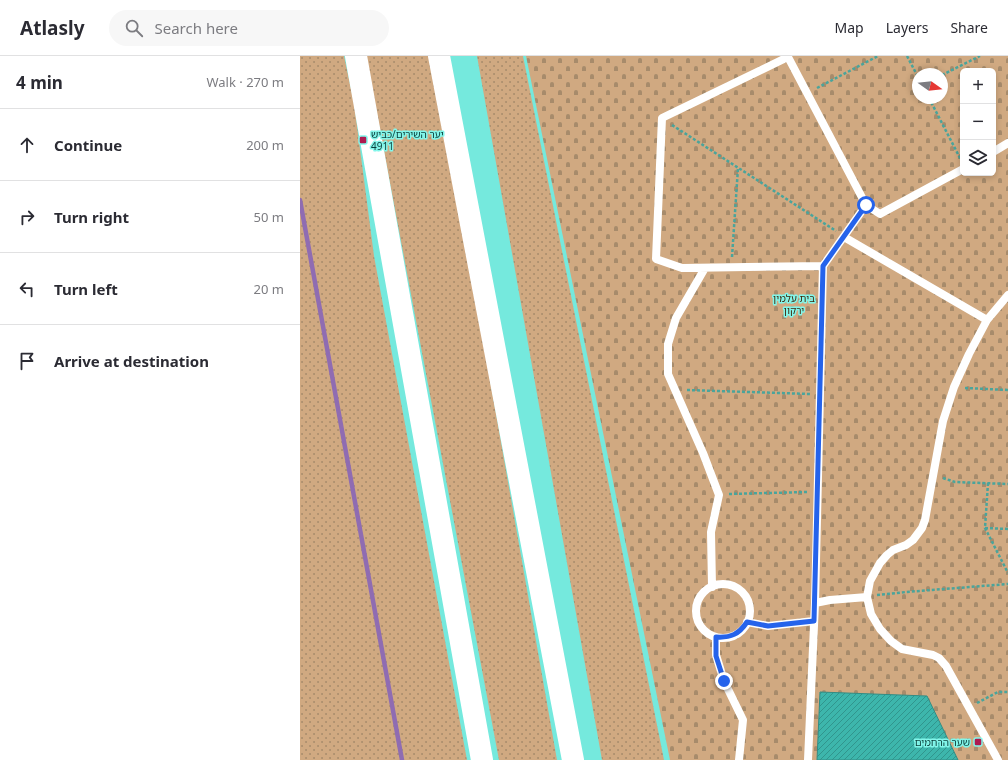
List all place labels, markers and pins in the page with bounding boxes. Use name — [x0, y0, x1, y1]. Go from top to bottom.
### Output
place label: יער השירים/כביש 4911 — [371, 127, 444, 153]
marker: יער השירים/כביש 4911 — [358, 135, 368, 145]
place label: שער הרחמים — [915, 735, 970, 749]
marker: שער הרחמים — [973, 737, 983, 747]

